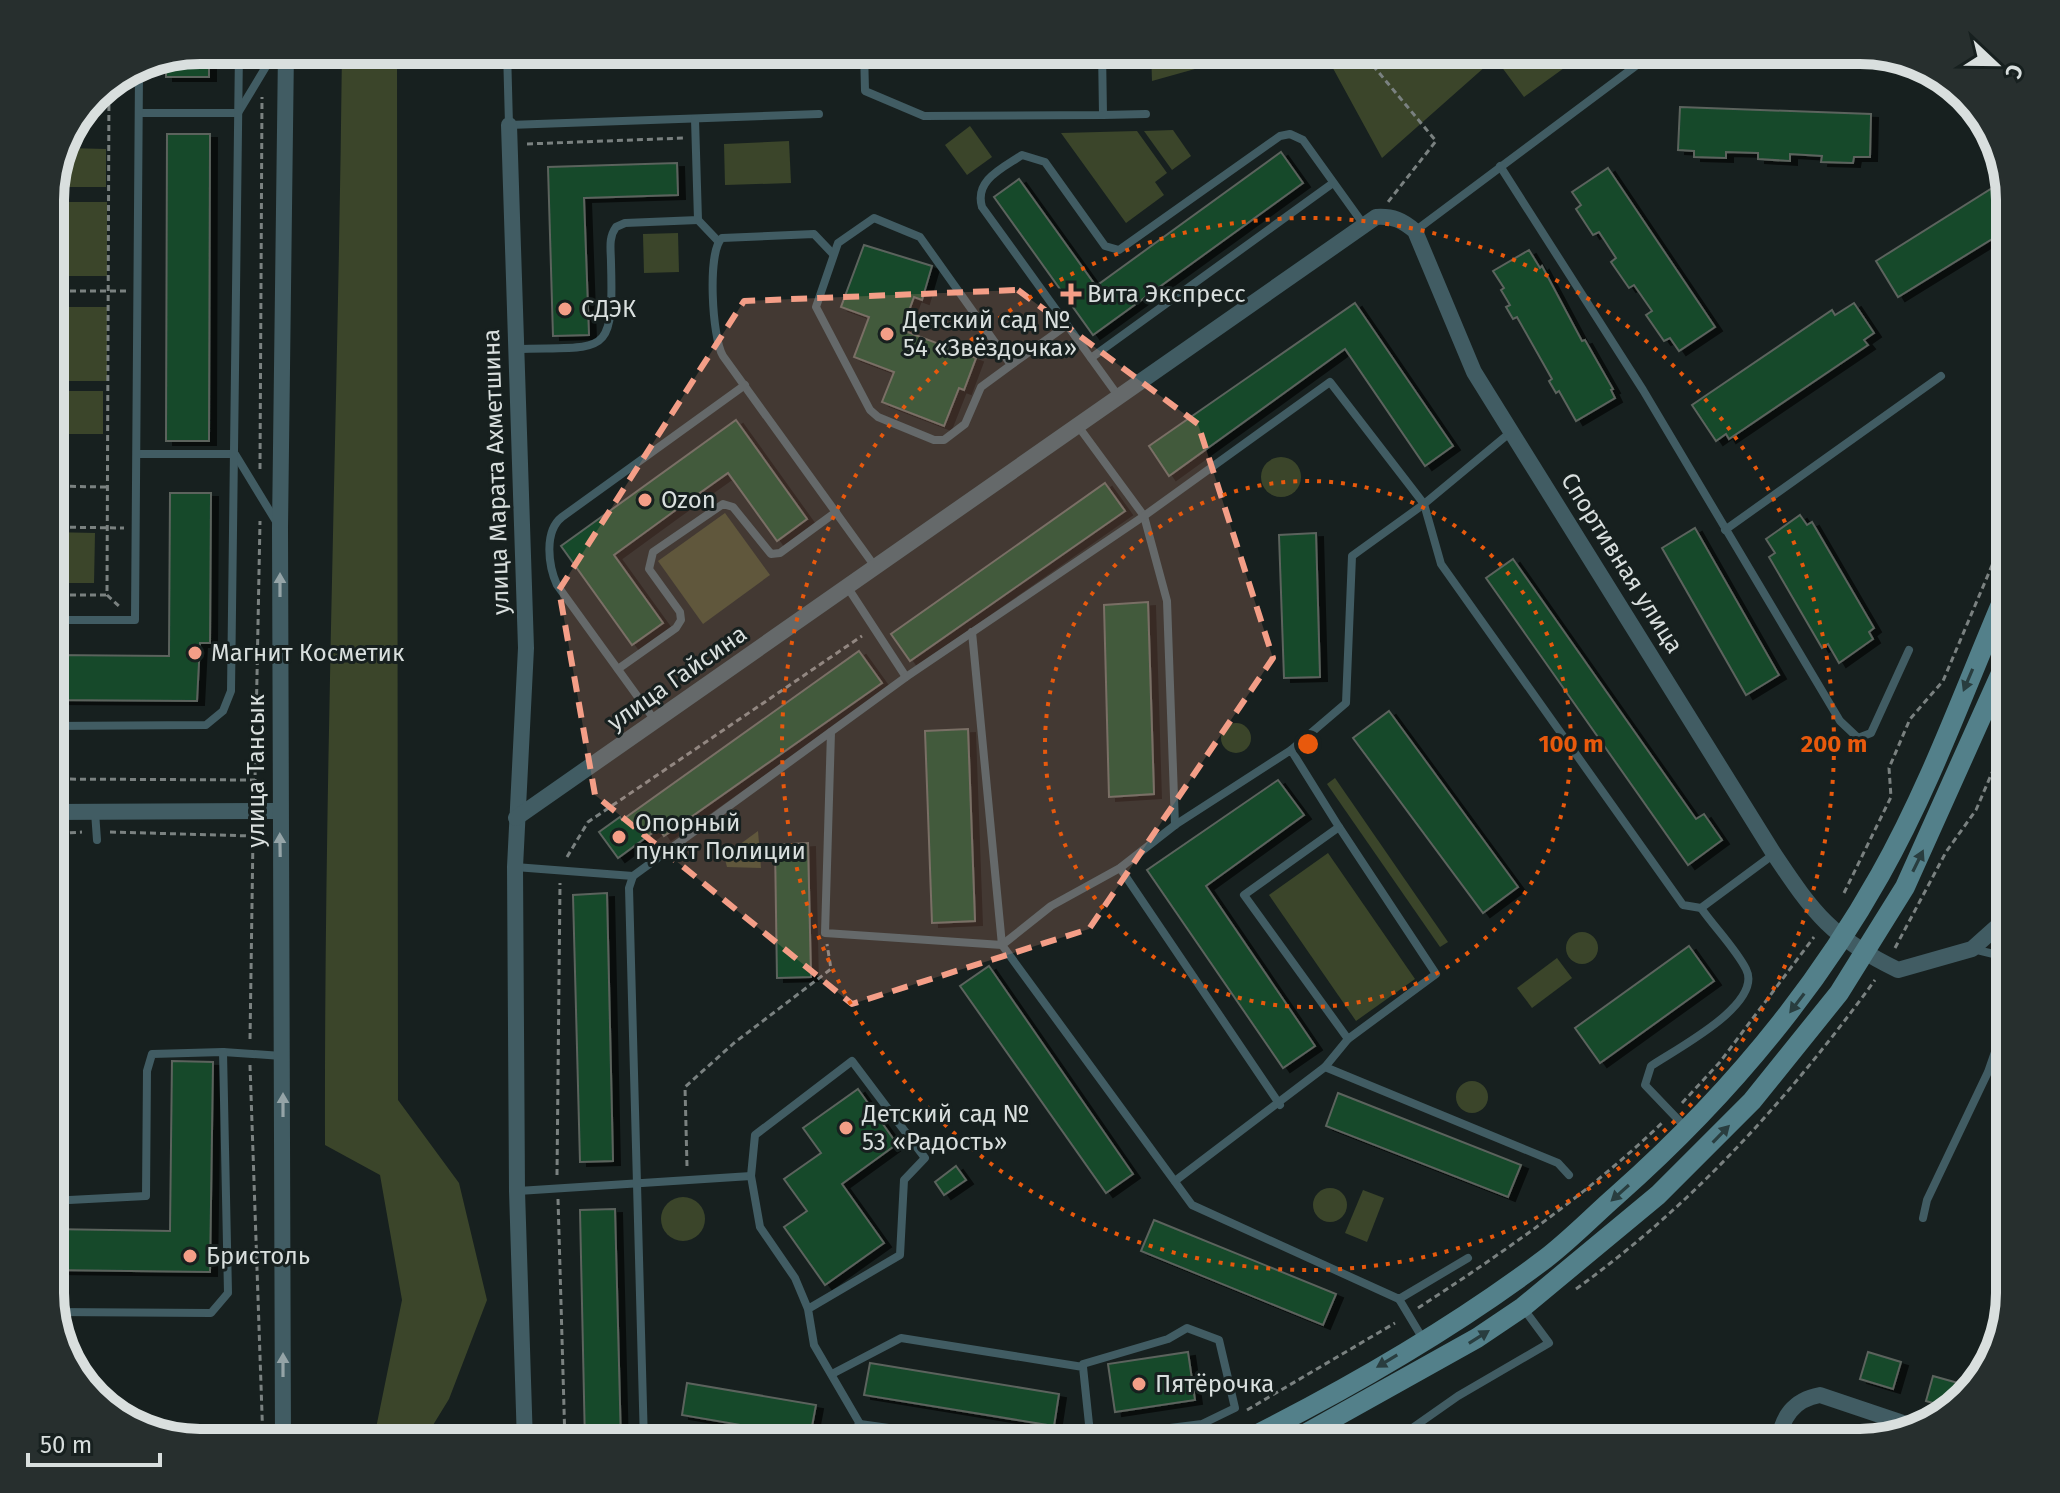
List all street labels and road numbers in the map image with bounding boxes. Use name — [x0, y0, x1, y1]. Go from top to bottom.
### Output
street label: улица Марата Ахметшина — [477, 328, 515, 616]
street label: Спортивная улица — [1555, 468, 1689, 658]
street label: улица Гайсина — [602, 620, 752, 736]
street label: улица Тансык — [242, 694, 270, 848]

